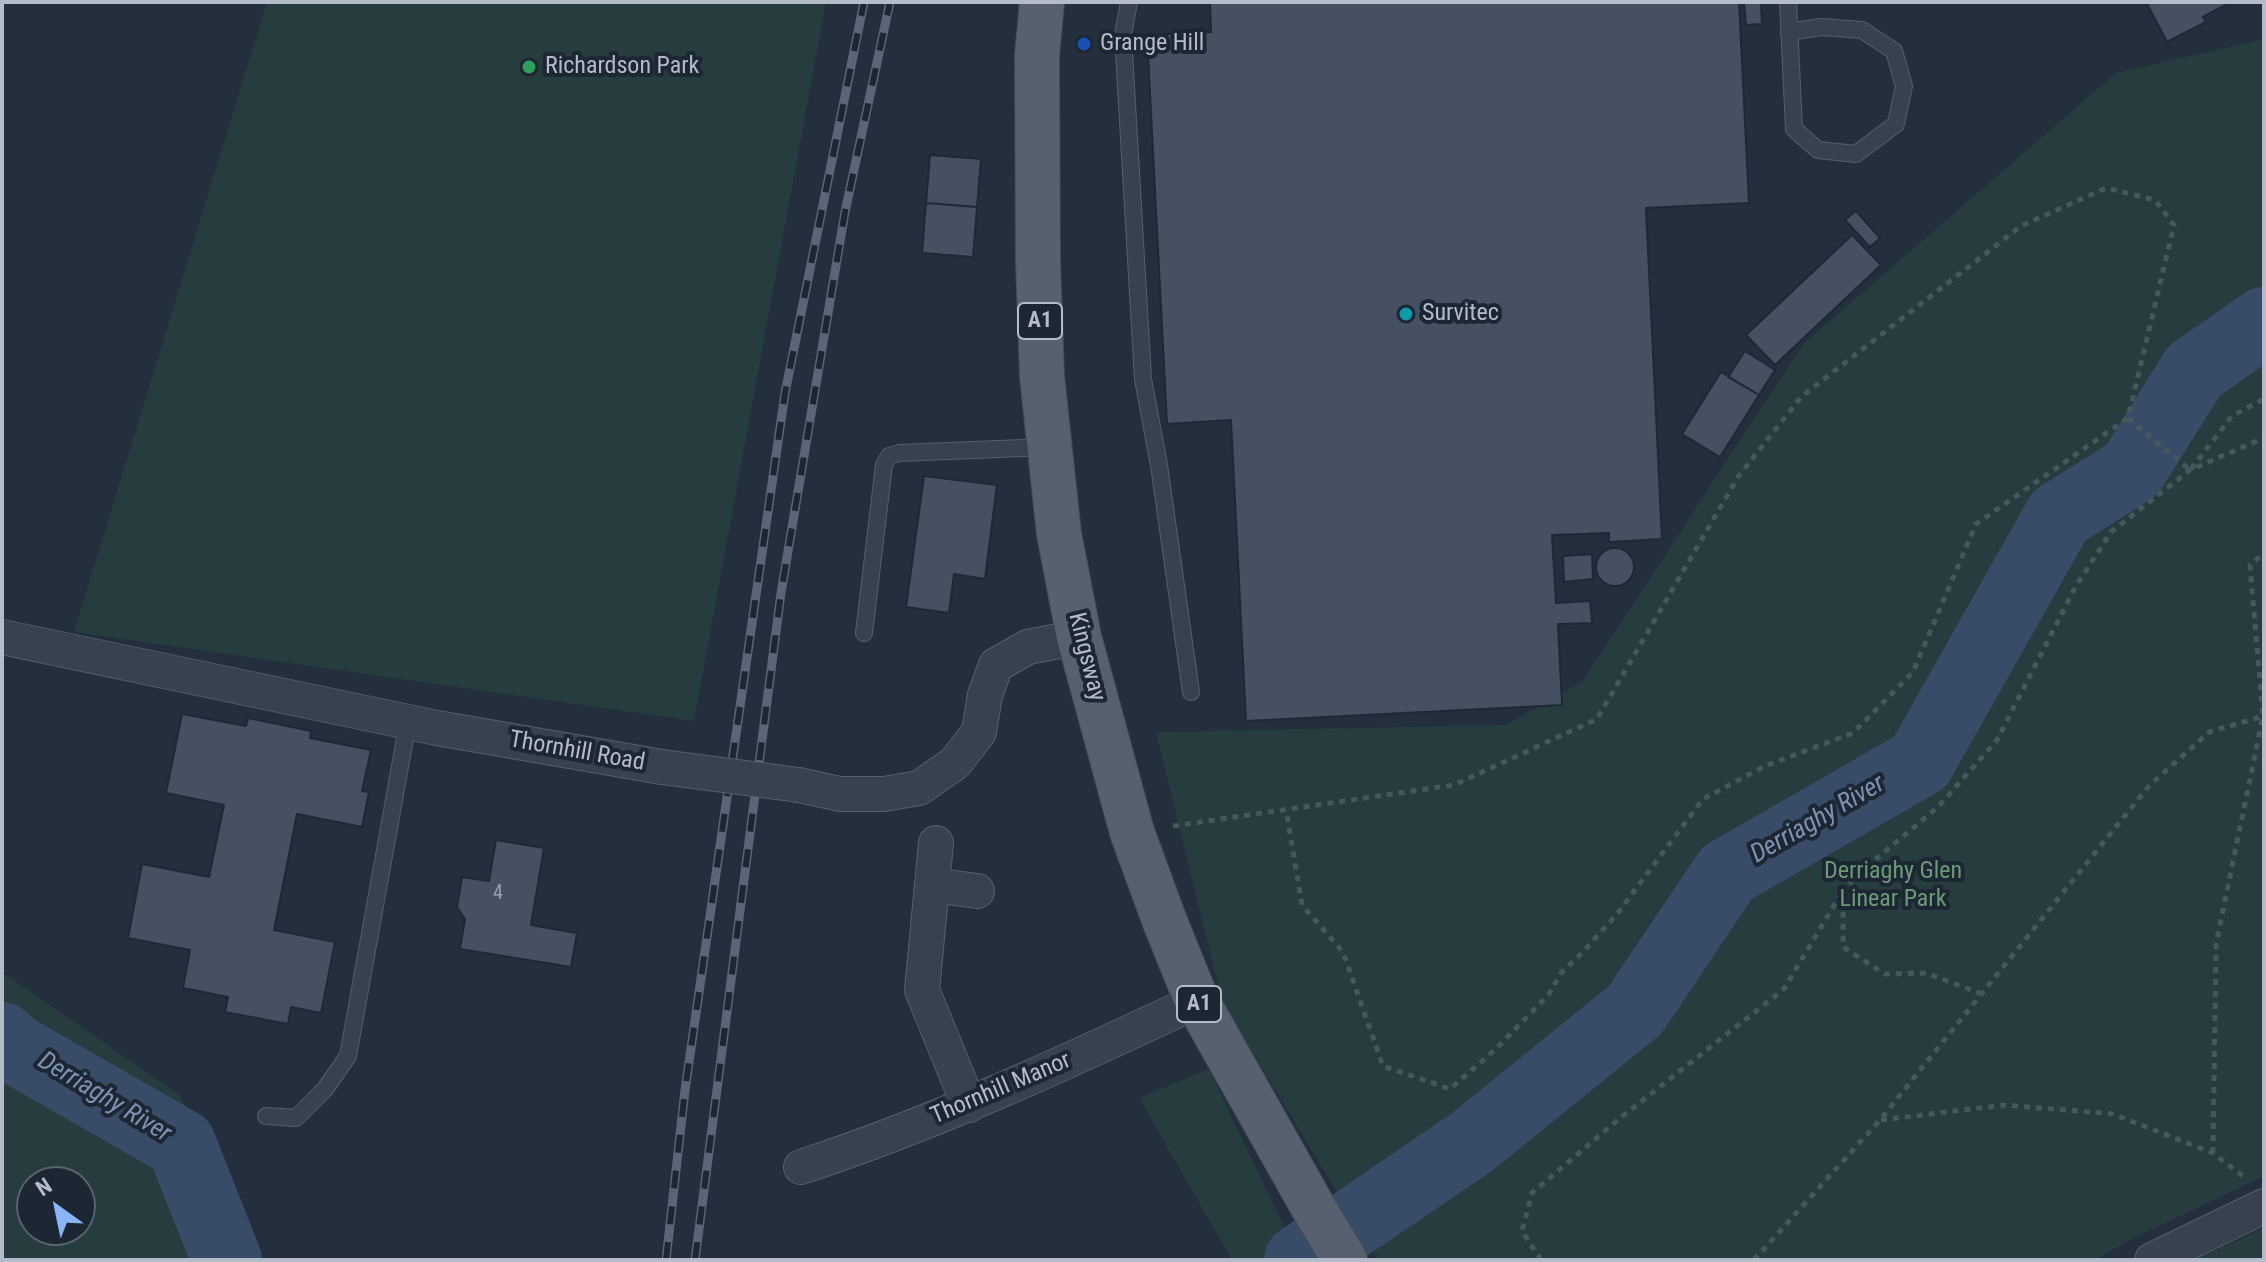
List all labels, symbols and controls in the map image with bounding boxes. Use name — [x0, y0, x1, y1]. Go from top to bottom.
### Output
place label: Grange Hill — [1100, 30, 1204, 58]
marker: Grange Hill — [1075, 35, 1093, 53]
place label: Richardson Park — [545, 53, 699, 81]
marker: Richardson Park — [520, 58, 538, 76]
place label: Survitec — [1422, 300, 1499, 328]
road number: A1 — [1018, 303, 1062, 339]
marker: Survitec — [1397, 305, 1415, 323]
street label: Kingsway — [1061, 610, 1111, 704]
street label: Thornhill Road — [507, 726, 647, 778]
water label: Derriaghy River — [1745, 769, 1891, 871]
park label: Derriaghy Glen Linear Park — [1824, 858, 1962, 914]
house number: 4 — [493, 882, 503, 906]
road number: A1 — [1177, 986, 1221, 1022]
water label: Derriaghy River — [32, 1046, 176, 1150]
street label: Thornhill Manor — [927, 1047, 1075, 1131]
north arrow — [16, 1166, 96, 1246]
text: N — [31, 1173, 56, 1201]

